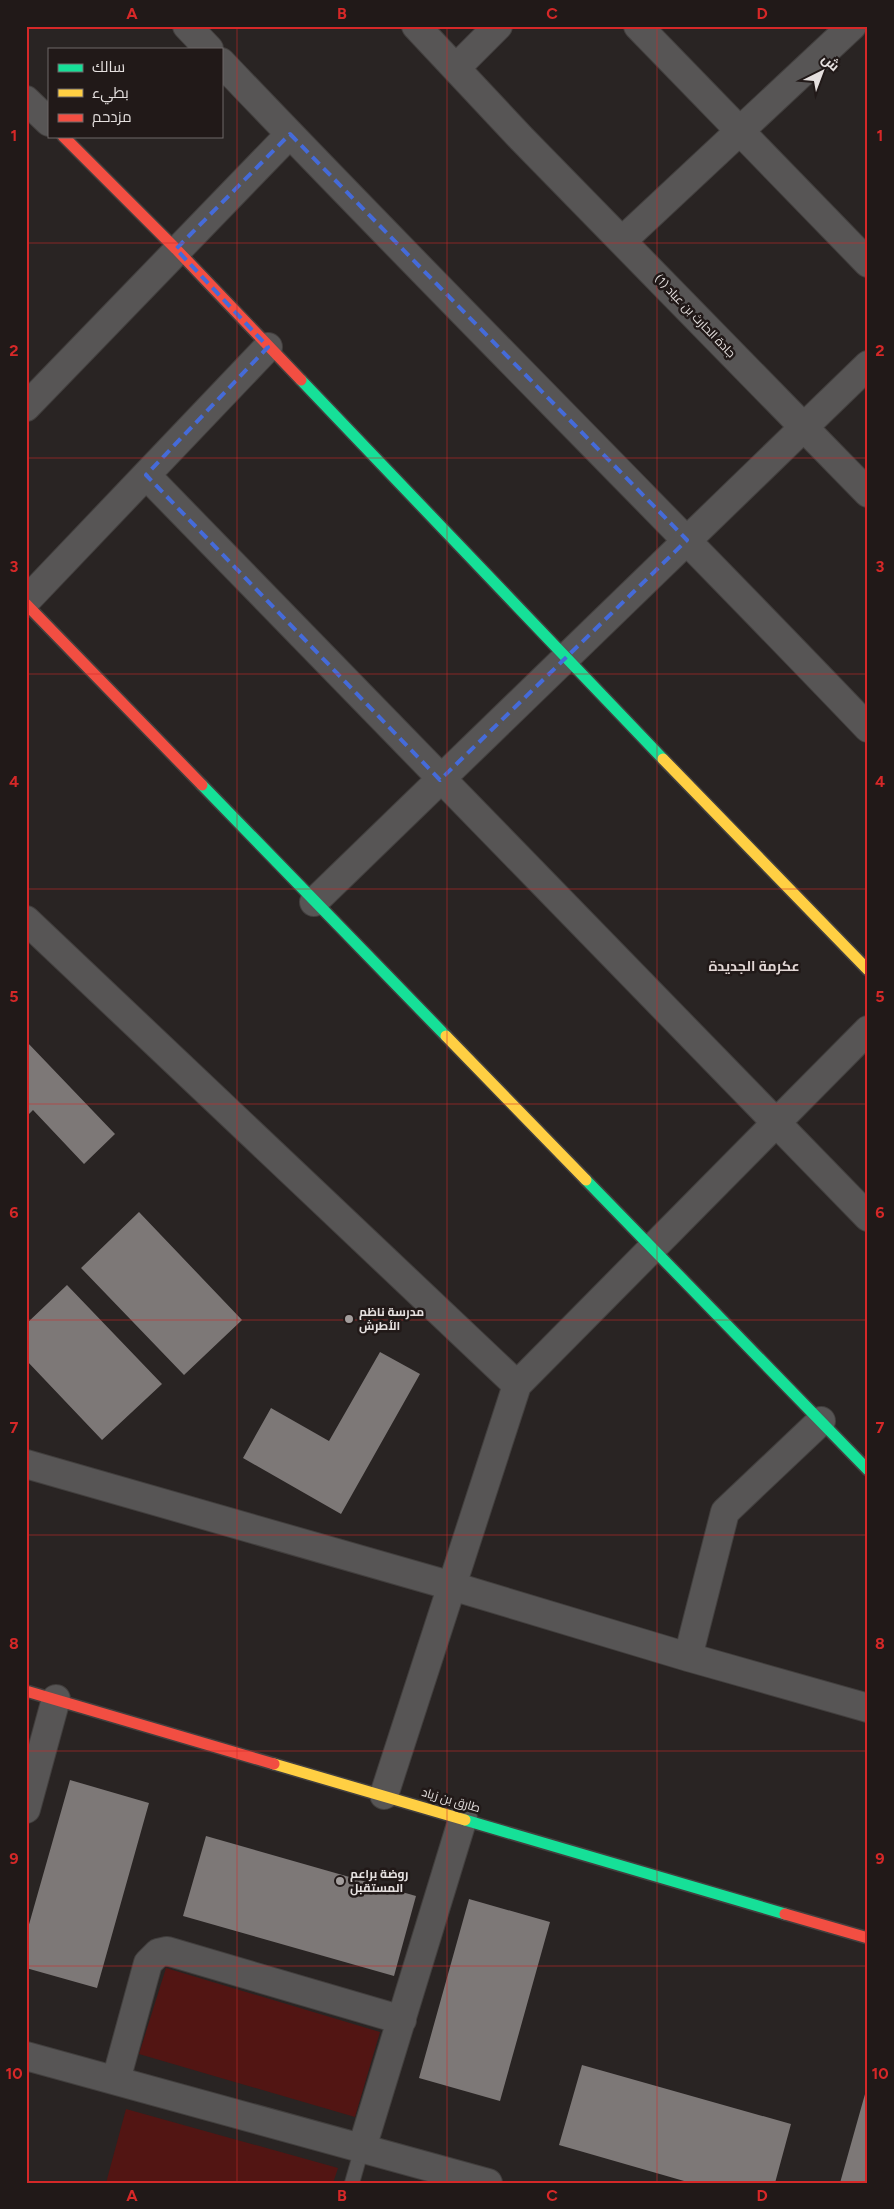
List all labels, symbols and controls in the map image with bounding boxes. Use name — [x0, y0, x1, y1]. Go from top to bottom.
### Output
text: A — [126, 4, 138, 23]
text: B — [337, 4, 347, 23]
text: C — [546, 4, 558, 23]
text: D — [756, 4, 768, 23]
legend — [48, 48, 222, 138]
north arrow — [796, 48, 846, 98]
text: ش — [818, 50, 843, 75]
text: سالك — [92, 58, 125, 76]
text: بطيء — [92, 84, 129, 105]
text: مزدحم — [92, 108, 132, 127]
text: 1 — [11, 126, 17, 145]
text: 1 — [877, 126, 883, 145]
street label: جادة الحارث بن عباد (1) — [652, 272, 738, 360]
text: 2 — [9, 341, 19, 360]
text: 2 — [875, 341, 885, 360]
text: 3 — [10, 557, 19, 576]
text: 3 — [876, 557, 885, 576]
text: 4 — [9, 772, 19, 791]
text: 4 — [875, 772, 885, 791]
district label: عكرمة الجديدة — [708, 958, 800, 975]
text: 5 — [9, 987, 19, 1006]
text: 5 — [875, 987, 885, 1006]
text: 6 — [9, 1203, 19, 1222]
text: 6 — [875, 1203, 885, 1222]
place label: مدرسة ناظم الأطرش — [359, 1305, 424, 1334]
marker: مدرسة ناظم الأطرش — [343, 1313, 355, 1325]
text: 7 — [10, 1418, 19, 1437]
text: 7 — [876, 1418, 885, 1437]
text: 8 — [9, 1634, 19, 1653]
text: 8 — [875, 1634, 885, 1653]
street label: طارق بن زياد — [420, 1785, 482, 1815]
text: 9 — [9, 1849, 19, 1868]
text: 9 — [875, 1849, 885, 1868]
place label: روضة براعم المستقبل — [350, 1867, 409, 1896]
marker: روضة براعم المستقبل — [334, 1875, 346, 1887]
text: 10 — [5, 2064, 23, 2083]
text: 10 — [871, 2064, 889, 2083]
text: A — [126, 2186, 138, 2205]
text: B — [337, 2186, 347, 2205]
text: C — [546, 2186, 558, 2205]
text: D — [756, 2186, 768, 2205]

